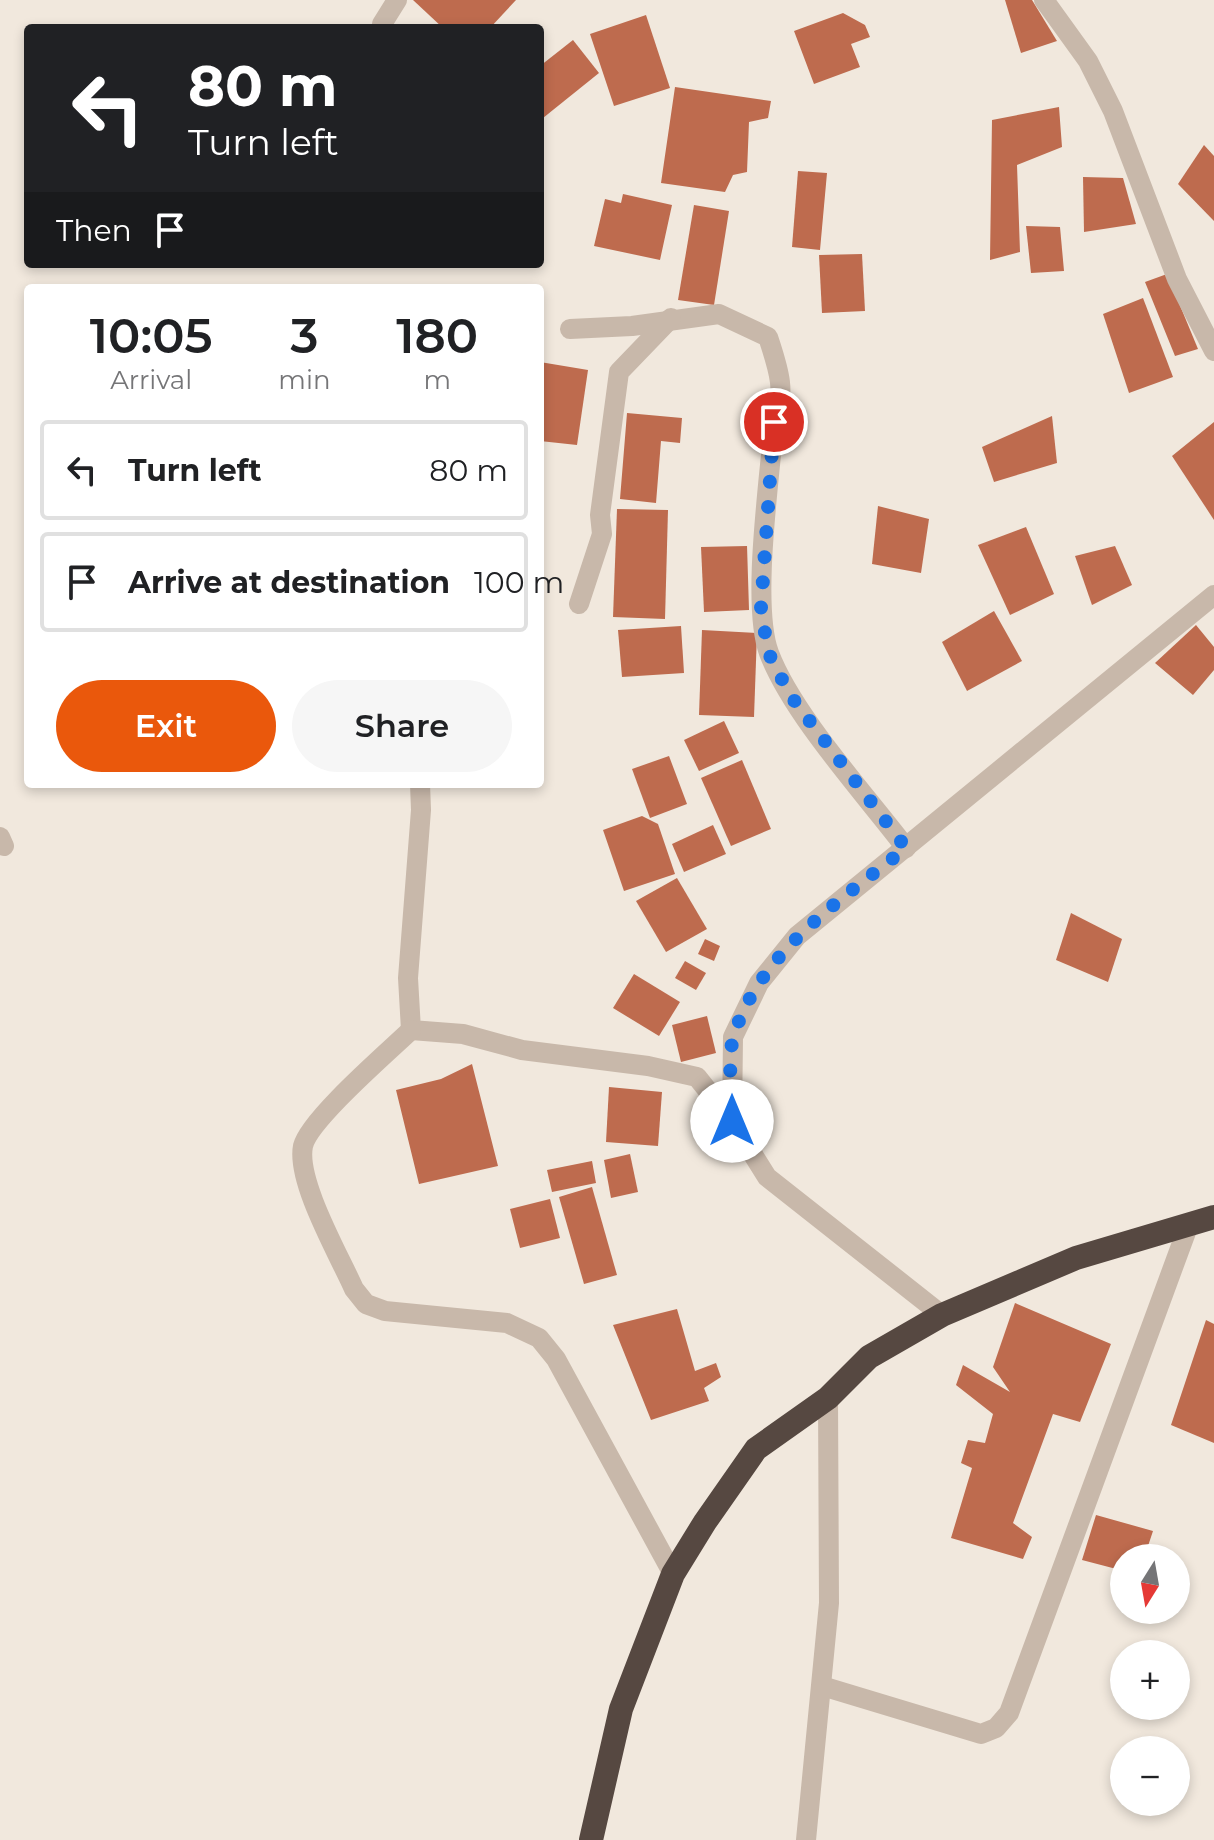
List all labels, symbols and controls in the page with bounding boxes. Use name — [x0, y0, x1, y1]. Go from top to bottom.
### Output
text: 80 m — [188, 52, 338, 120]
icon: left — [56, 56, 160, 160]
text: Turn left — [188, 120, 339, 164]
icon: arrive — [148, 208, 192, 252]
text: Then — [56, 212, 132, 249]
text: 10:05 — [90, 307, 212, 365]
text: 3 — [290, 307, 318, 365]
text: 180 — [396, 307, 478, 365]
text: Arrival — [110, 364, 192, 396]
text: min — [278, 364, 330, 396]
text: m — [423, 364, 451, 396]
pin — [740, 388, 808, 456]
icon: arrive — [752, 400, 796, 444]
icon: left — [60, 448, 104, 492]
text: Turn left — [128, 452, 261, 489]
text: 80 m — [429, 452, 508, 489]
icon: arrive — [60, 560, 104, 604]
text: Arrive at destination — [128, 564, 450, 601]
text: 100 m — [474, 564, 564, 601]
button: Exit — [56, 680, 276, 772]
button: Share — [292, 680, 512, 772]
position arrow — [690, 1079, 774, 1163]
north arrow — [1110, 1544, 1190, 1624]
map controls — [1110, 1544, 1190, 1816]
button: + — [1110, 1640, 1190, 1720]
button: − — [1110, 1736, 1190, 1816]

